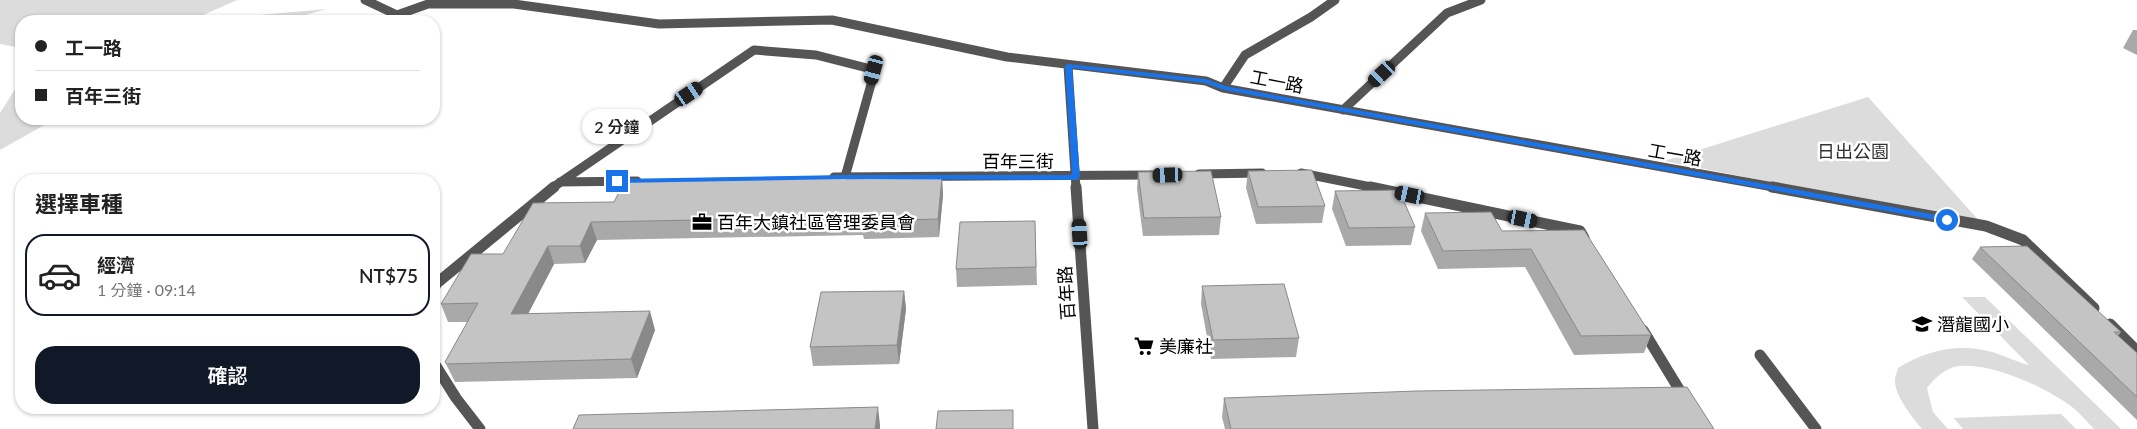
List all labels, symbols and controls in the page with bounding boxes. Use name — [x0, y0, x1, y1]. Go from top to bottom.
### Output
text: 工一路 — [65, 36, 122, 59]
car — [862, 54, 885, 86]
car — [1365, 58, 1398, 90]
street label: 工一路 — [1248, 65, 1306, 97]
car — [672, 79, 705, 109]
text: 百年三街 — [65, 84, 141, 107]
callout: 2 分鐘 — [582, 109, 652, 144]
text: 2 分鐘 — [594, 117, 640, 136]
street label: 工一路 — [1647, 138, 1703, 170]
park label: 日出公園 — [1817, 140, 1889, 162]
street label: 百年三街 — [982, 150, 1054, 172]
car — [1152, 167, 1183, 183]
route end — [606, 170, 628, 192]
car — [1393, 185, 1426, 205]
text: 選擇車種 — [35, 190, 123, 217]
car — [1506, 209, 1539, 229]
route start — [1936, 209, 1958, 231]
office icon: 百年大鎮社區管理委員會 — [691, 211, 713, 233]
place label: 百年大鎮社區管理委員會 — [717, 211, 915, 233]
car — [1071, 219, 1088, 249]
icon: car — [37, 253, 82, 298]
text: 經濟 — [97, 253, 135, 276]
text: NT$75 — [359, 264, 418, 287]
street label: 百年路 — [1053, 265, 1079, 321]
text: 1 分鐘 · 09:14 — [97, 280, 196, 299]
school or university icon: 潛龍國小 — [1911, 313, 1933, 335]
place label: 潛龍國小 — [1937, 313, 2009, 335]
supermarket icon: 美廉社 — [1133, 335, 1155, 357]
place label: 美廉社 — [1159, 335, 1213, 357]
button: 確認 — [35, 346, 420, 404]

